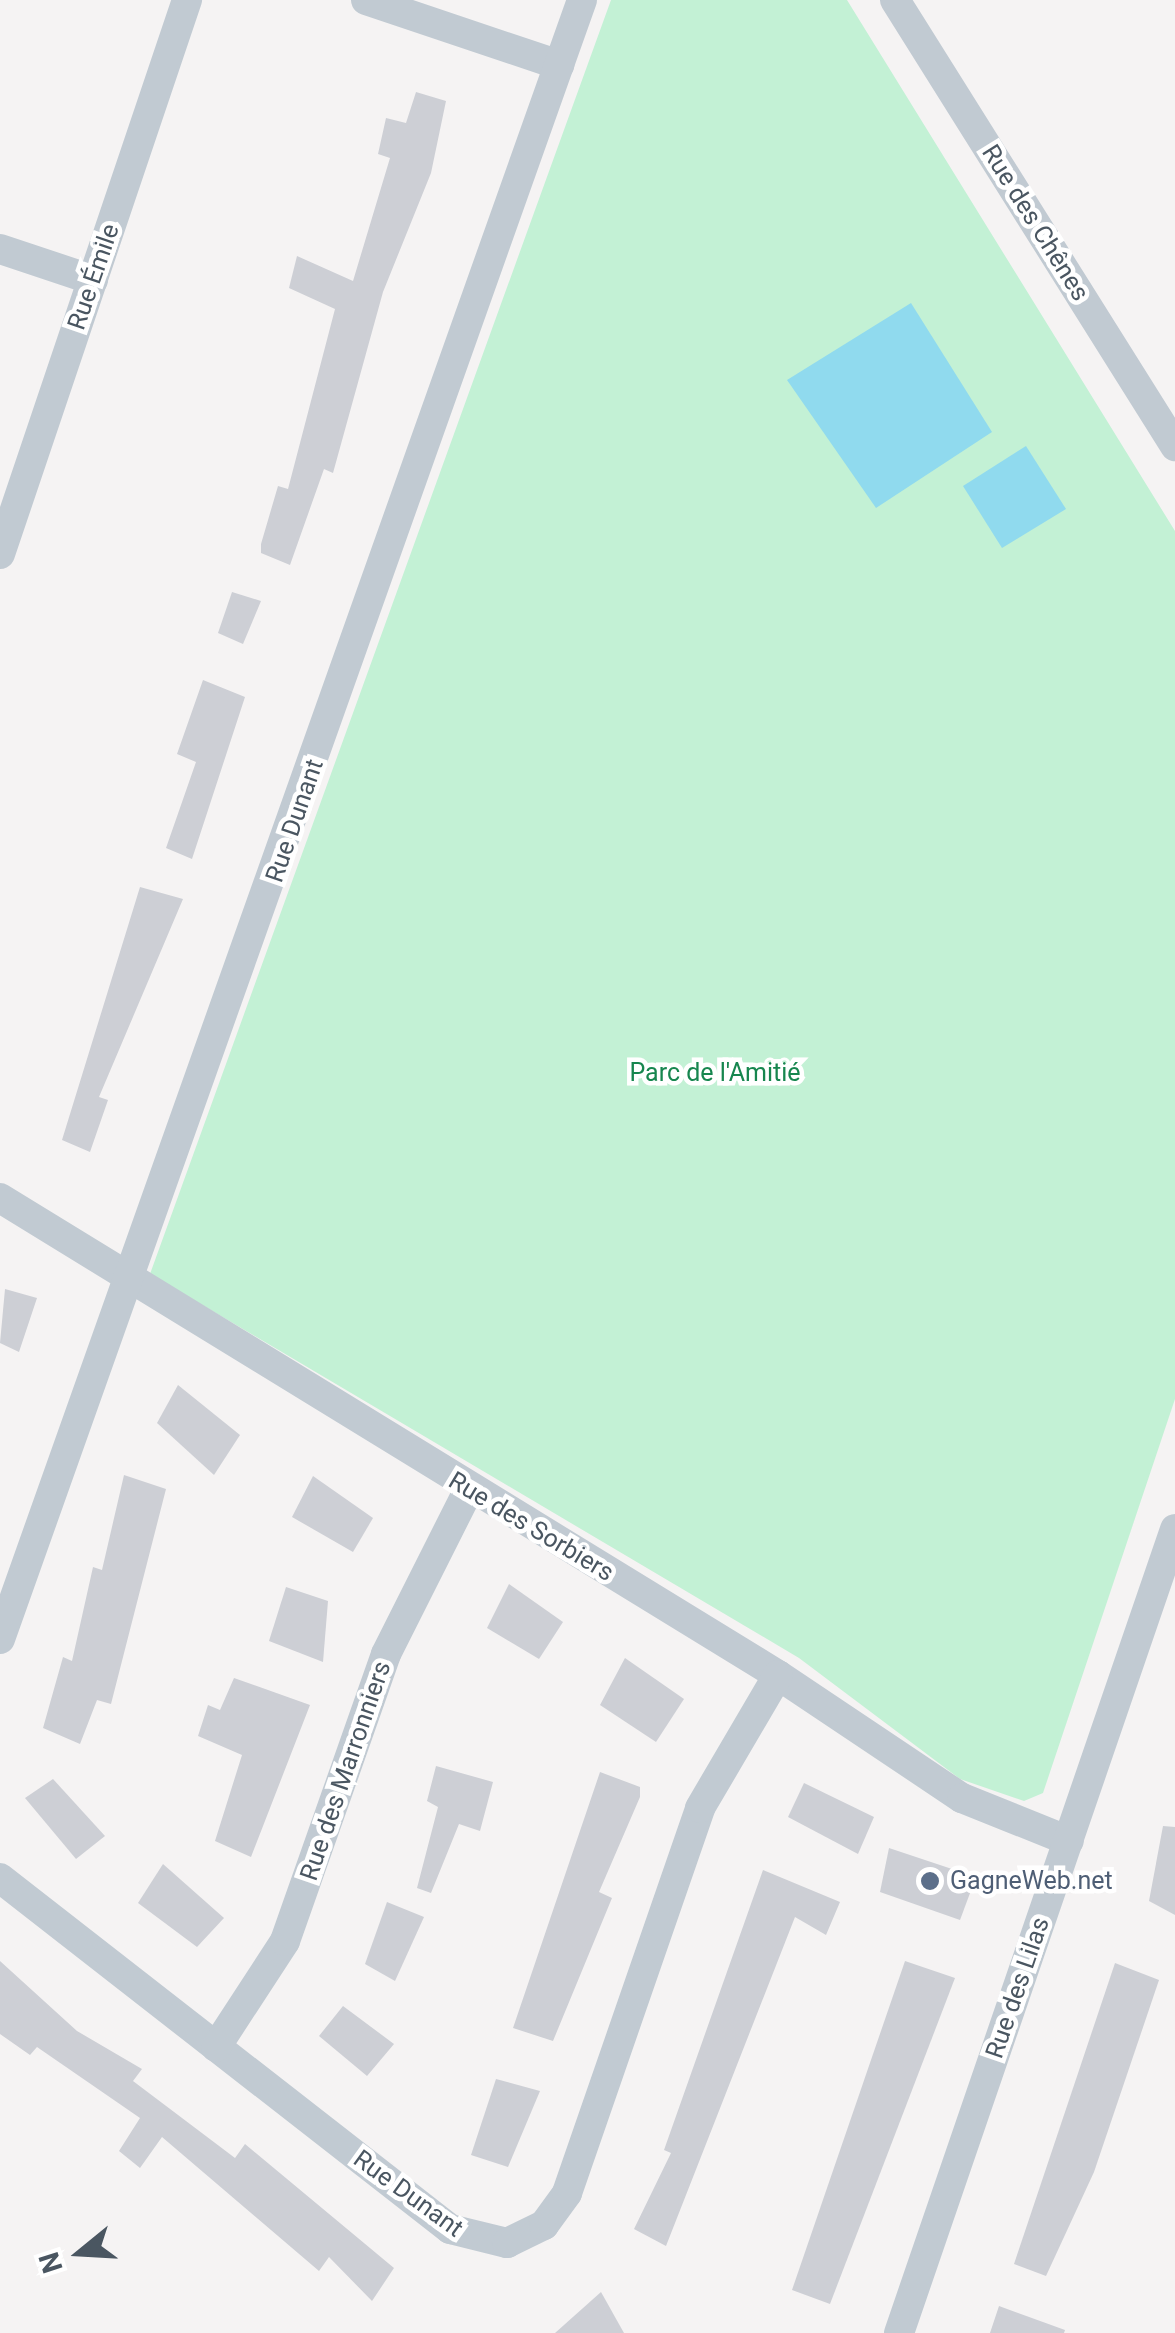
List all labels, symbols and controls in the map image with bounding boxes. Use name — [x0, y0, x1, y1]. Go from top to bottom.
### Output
street label: Rue des Chênes — [975, 139, 1095, 307]
street label: Rue Émile — [62, 220, 126, 334]
street label: Rue Dunant — [260, 755, 330, 887]
park label: Parc de l'Amitié — [629, 1058, 801, 1088]
street label: Rue des Sorbiers — [443, 1466, 619, 1588]
street label: Rue des Marronniers — [294, 1657, 398, 1885]
place label: GagneWeb.net — [950, 1866, 1113, 1896]
marker: GagneWeb.net — [919, 1870, 941, 1892]
street label: Rue des Lilas — [980, 1914, 1056, 2062]
street label: Rue Dunant — [347, 2144, 469, 2244]
north arrow — [30, 2203, 130, 2303]
text: N — [32, 2248, 70, 2277]

